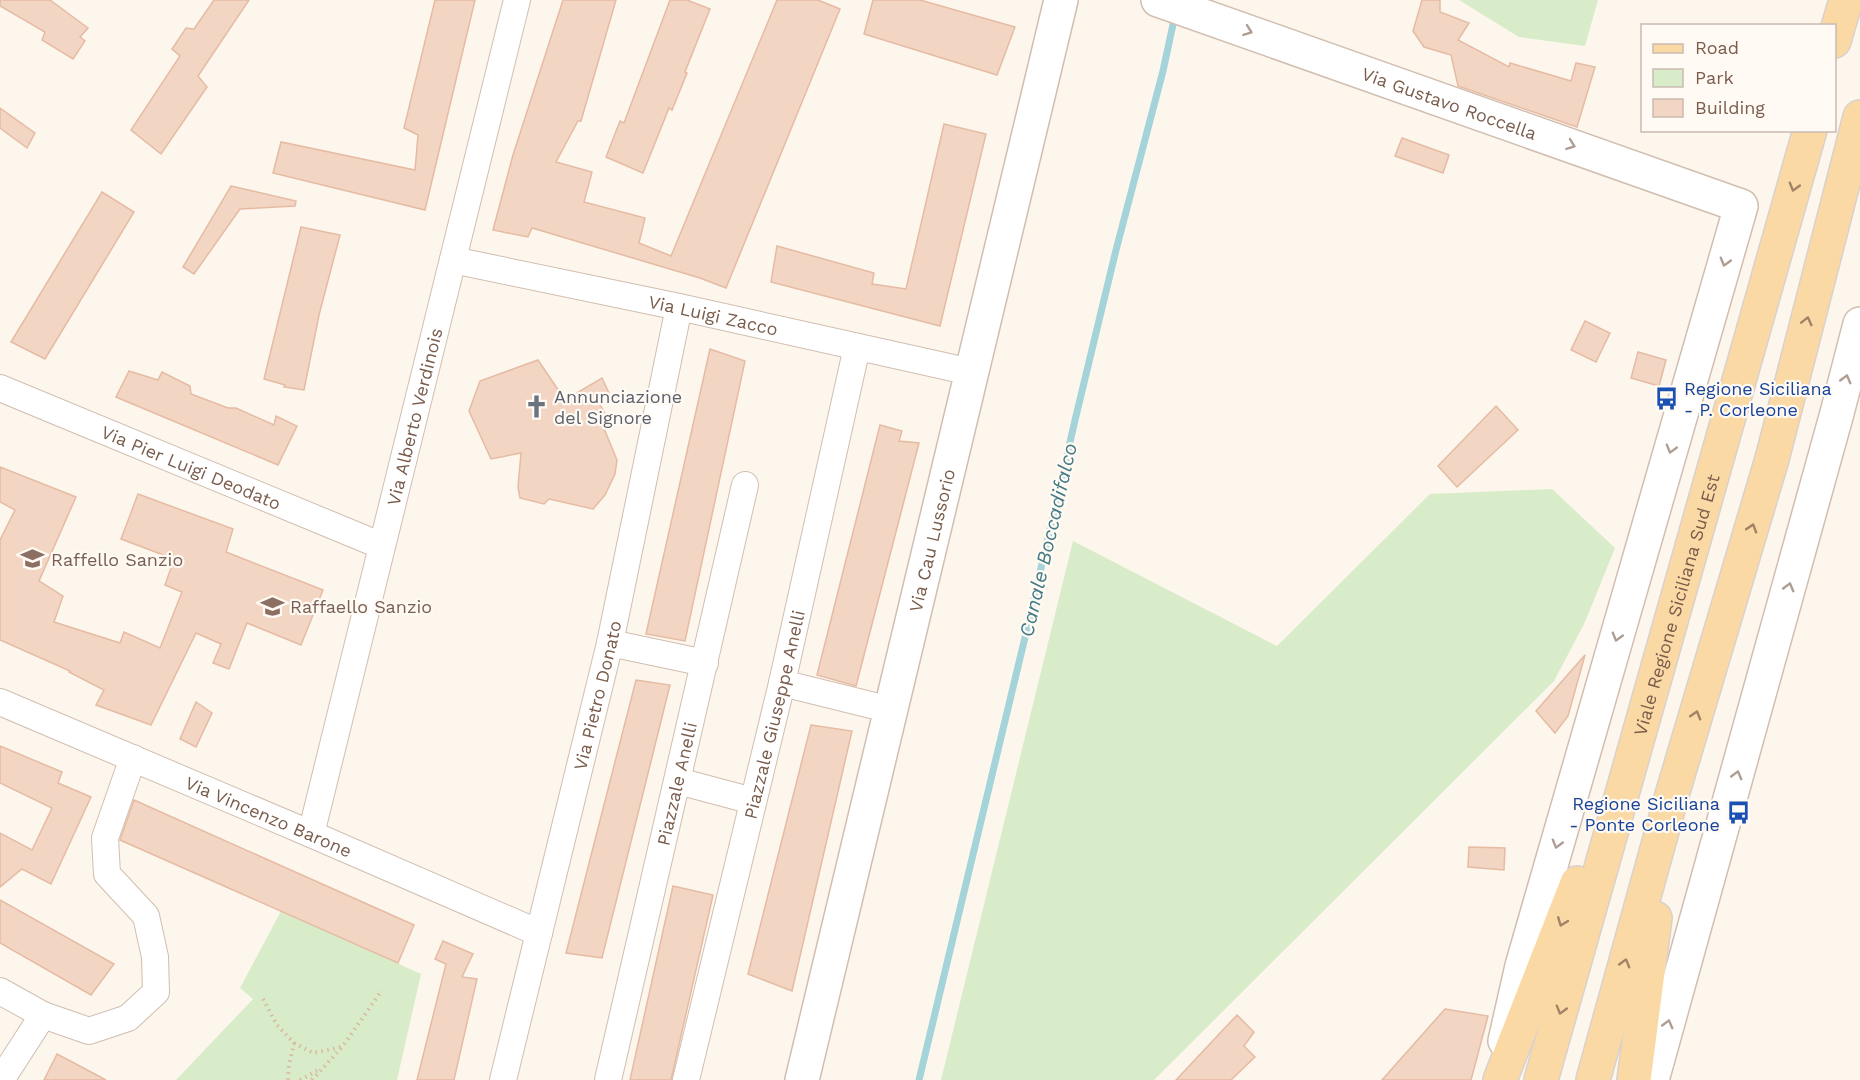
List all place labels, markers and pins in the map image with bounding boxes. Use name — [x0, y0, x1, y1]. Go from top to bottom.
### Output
place label: Regione Siciliana - P. Corleone — [1684, 378, 1832, 420]
bus stop icon: Regione Siciliana - P. Corleone — [1653, 385, 1679, 411]
place label: Annunciazione del Signore — [554, 386, 682, 428]
church icon: Annunciazione del Signore — [523, 393, 549, 419]
school or university icon: Raffello Sanzio — [20, 546, 46, 572]
place label: Raffello Sanzio — [51, 549, 183, 570]
school or university icon: Raffaello Sanzio — [259, 593, 285, 619]
place label: Raffaello Sanzio — [290, 596, 432, 617]
place label: Regione Siciliana - Ponte Corleone — [1569, 793, 1720, 835]
bus stop icon: Regione Siciliana - Ponte Corleone — [1725, 800, 1751, 826]

